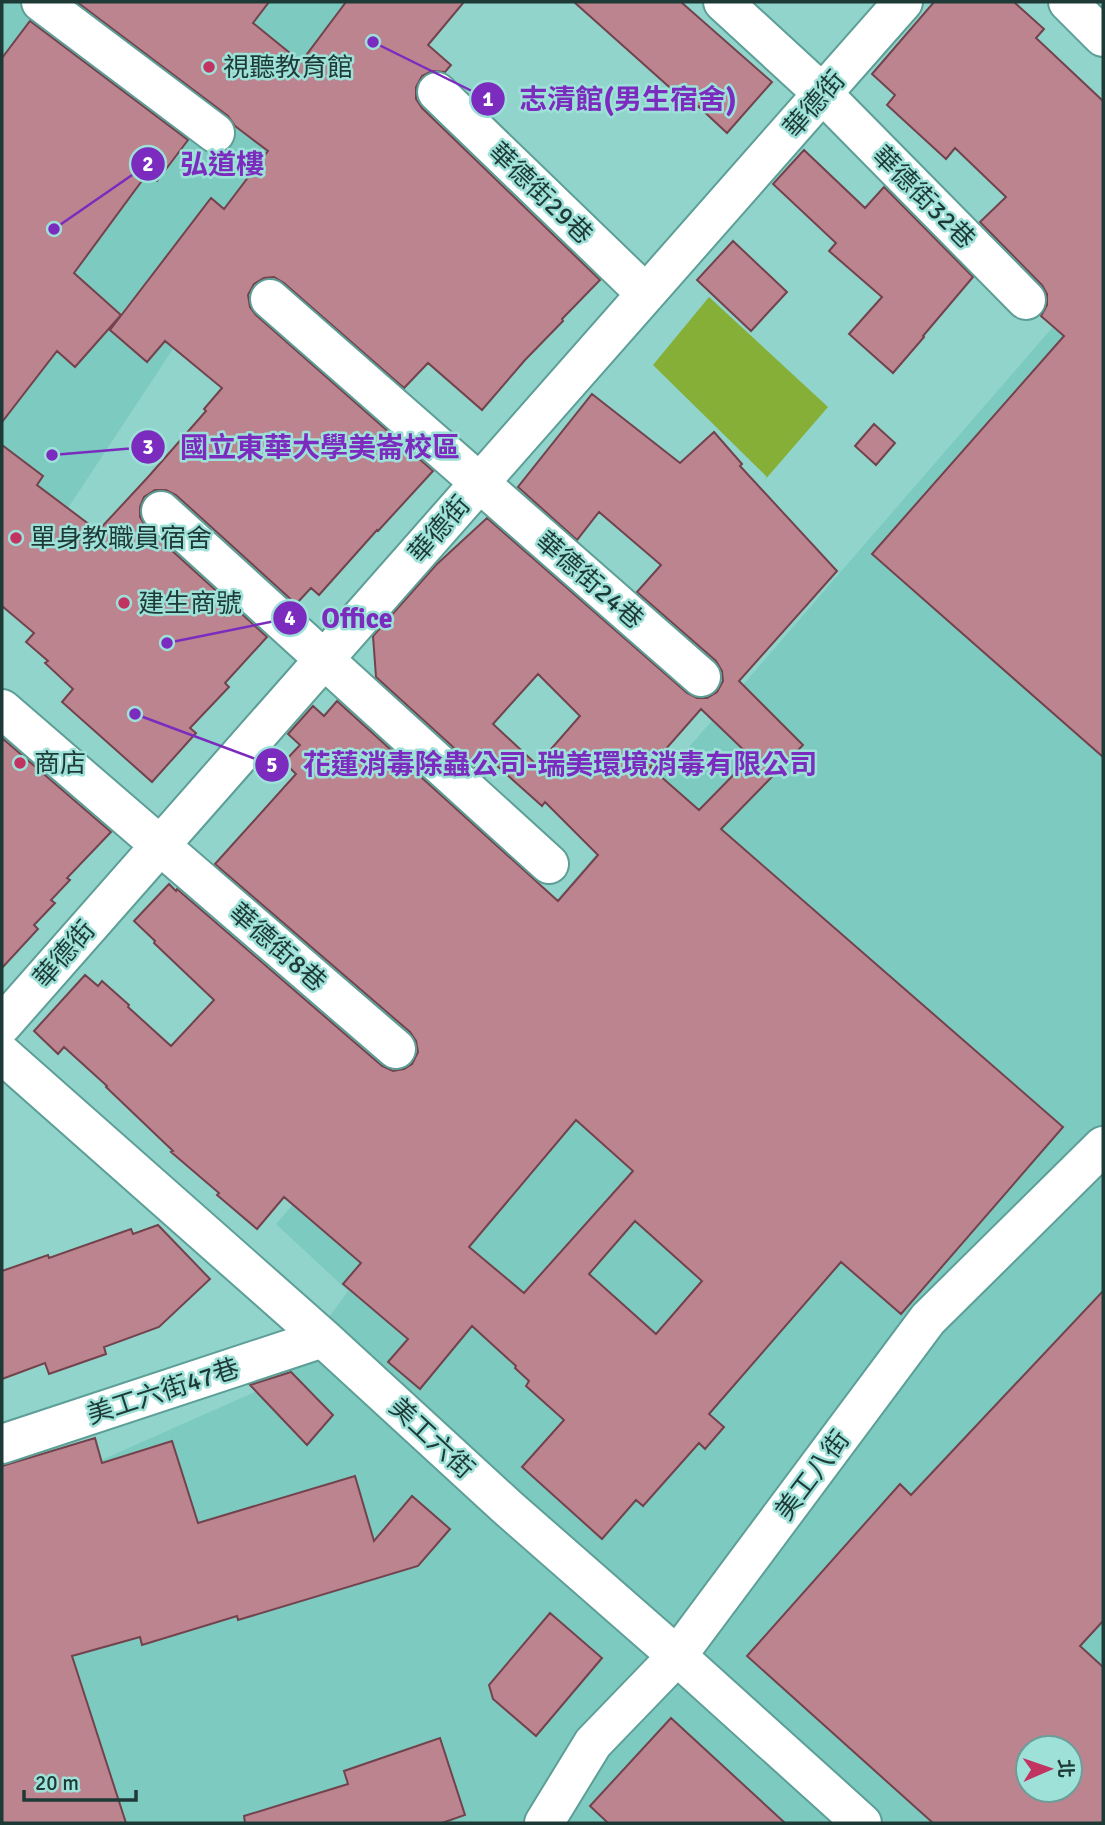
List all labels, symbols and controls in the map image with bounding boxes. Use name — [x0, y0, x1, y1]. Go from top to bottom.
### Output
place label: 視聽教育館 — [223, 52, 353, 84]
marker: 視聽教育館 — [201, 59, 217, 75]
street label: 華德街 — [777, 65, 852, 145]
callout: 志清館(男生宿舍) — [471, 74, 751, 123]
text: 志清館(男生宿舍) — [519, 83, 737, 117]
text: 1 — [482, 86, 494, 112]
street label: 華德街29巷 — [482, 136, 599, 251]
callout: 弘道樓 — [131, 140, 278, 189]
street label: 華德街32巷 — [865, 140, 981, 256]
text: 弘道樓 — [180, 148, 264, 182]
text: 2 — [142, 151, 154, 177]
callout: 國立東華大學美崙校區 — [131, 422, 474, 471]
text: 國立東華大學美崙校區 — [180, 431, 460, 465]
text: 3 — [142, 434, 154, 460]
street label: 華德街 — [402, 490, 477, 570]
place label: 單身教職員宿舍 — [30, 523, 212, 555]
street label: 華德街24巷 — [529, 525, 650, 636]
marker: 單身教職員宿舍 — [8, 530, 24, 546]
place label: 建生商號 — [138, 588, 242, 620]
callout: Office — [273, 593, 407, 642]
marker: 建生商號 — [116, 595, 132, 611]
text: Office — [321, 602, 393, 636]
text: 4 — [284, 605, 296, 631]
callout: 花蓮消毒除蟲公司-瑞美環境消毒有限公司 — [254, 740, 832, 789]
place label: 商店 — [34, 748, 86, 780]
text: 花蓮消毒除蟲公司-瑞美環境消毒有限公司 — [303, 748, 817, 782]
text: 5 — [266, 752, 278, 778]
marker: 商店 — [12, 755, 28, 771]
street label: 華德街8巷 — [222, 897, 332, 999]
street label: 華德街 — [27, 915, 102, 995]
street label: 美工六街47巷 — [83, 1352, 243, 1432]
street label: 美工六街 — [382, 1392, 480, 1486]
street label: 美工八街 — [769, 1424, 857, 1527]
north arrow — [1014, 1734, 1084, 1804]
scale bar — [24, 1758, 136, 1802]
text: 北 — [1053, 1759, 1077, 1778]
text: 20 m — [35, 1770, 79, 1796]

